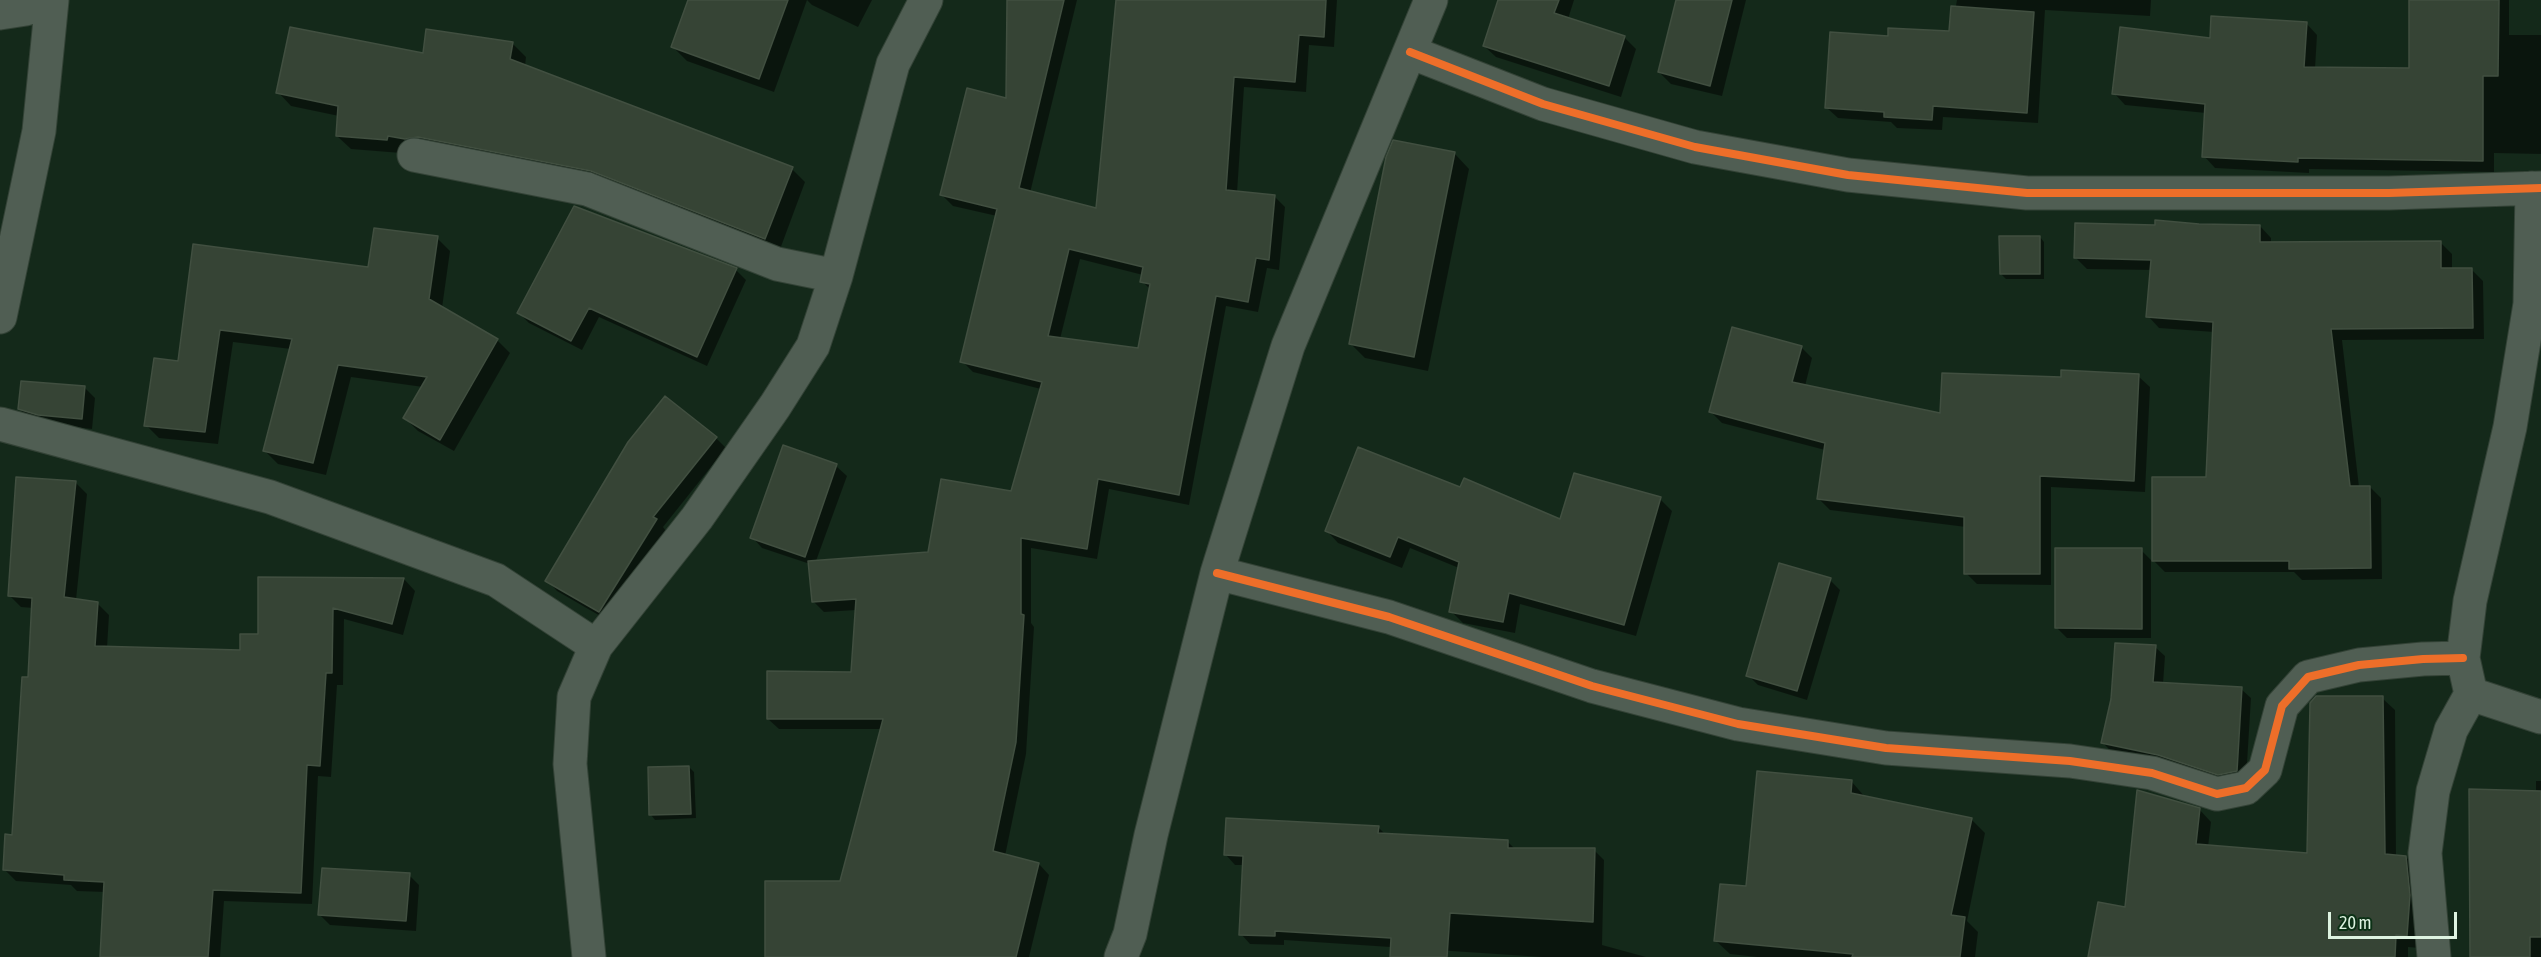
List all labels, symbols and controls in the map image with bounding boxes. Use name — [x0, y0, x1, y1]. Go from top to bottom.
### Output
scale bar — [2331, 900, 2460, 938]
text: 20 m — [2339, 912, 2371, 933]

